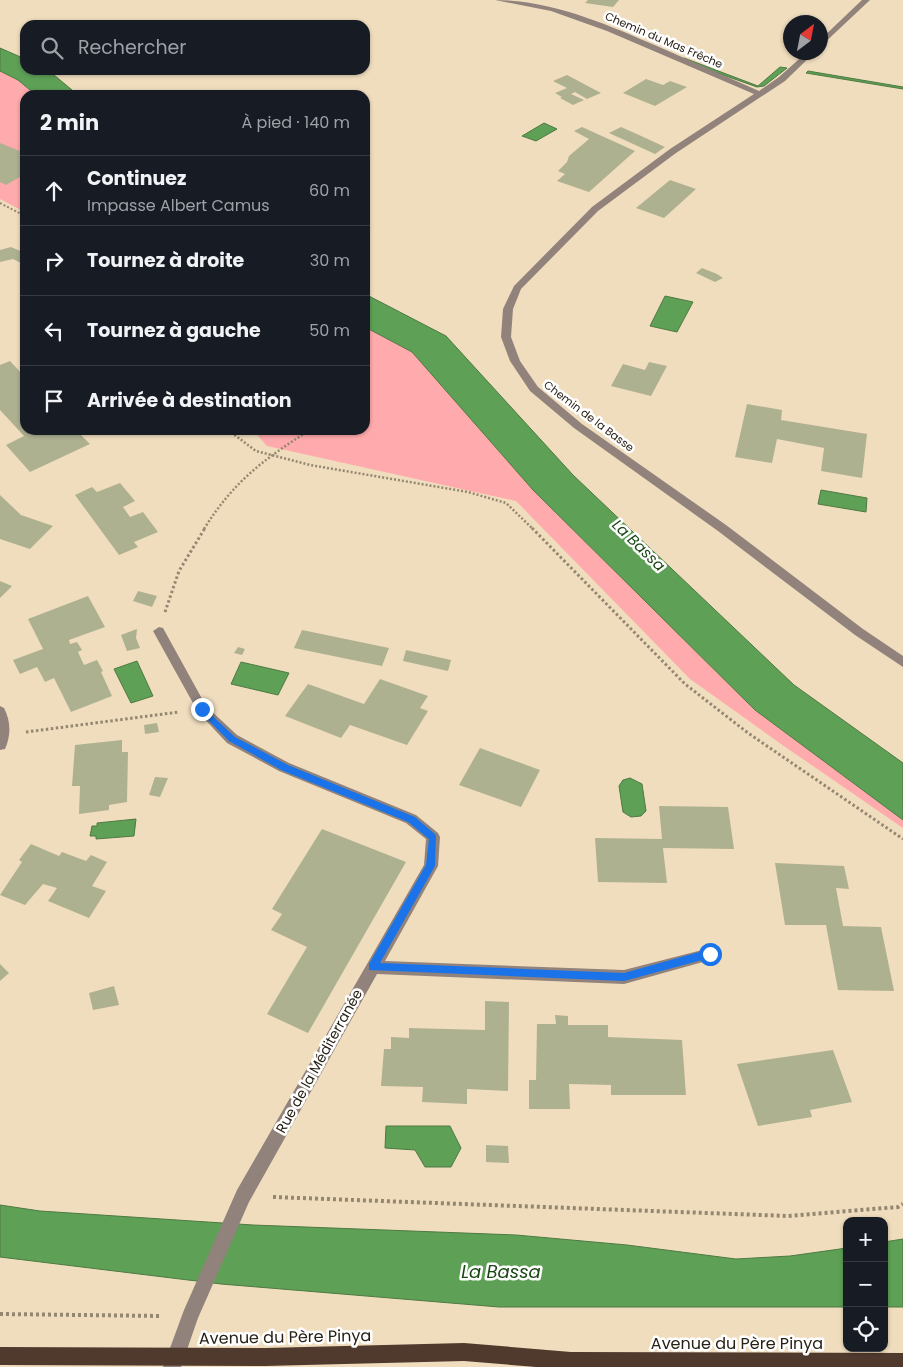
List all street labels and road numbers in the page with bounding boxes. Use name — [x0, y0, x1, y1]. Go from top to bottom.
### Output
street label: Chemin du Mas Frêche — [603, 8, 725, 72]
street label: Chemin de la Basse — [541, 377, 638, 455]
street label: Rue de la Méditerranée — [271, 985, 367, 1137]
street label: Avenue du Père Pinya — [199, 1324, 371, 1350]
street label: Avenue du Père Pinya — [651, 1332, 823, 1355]

